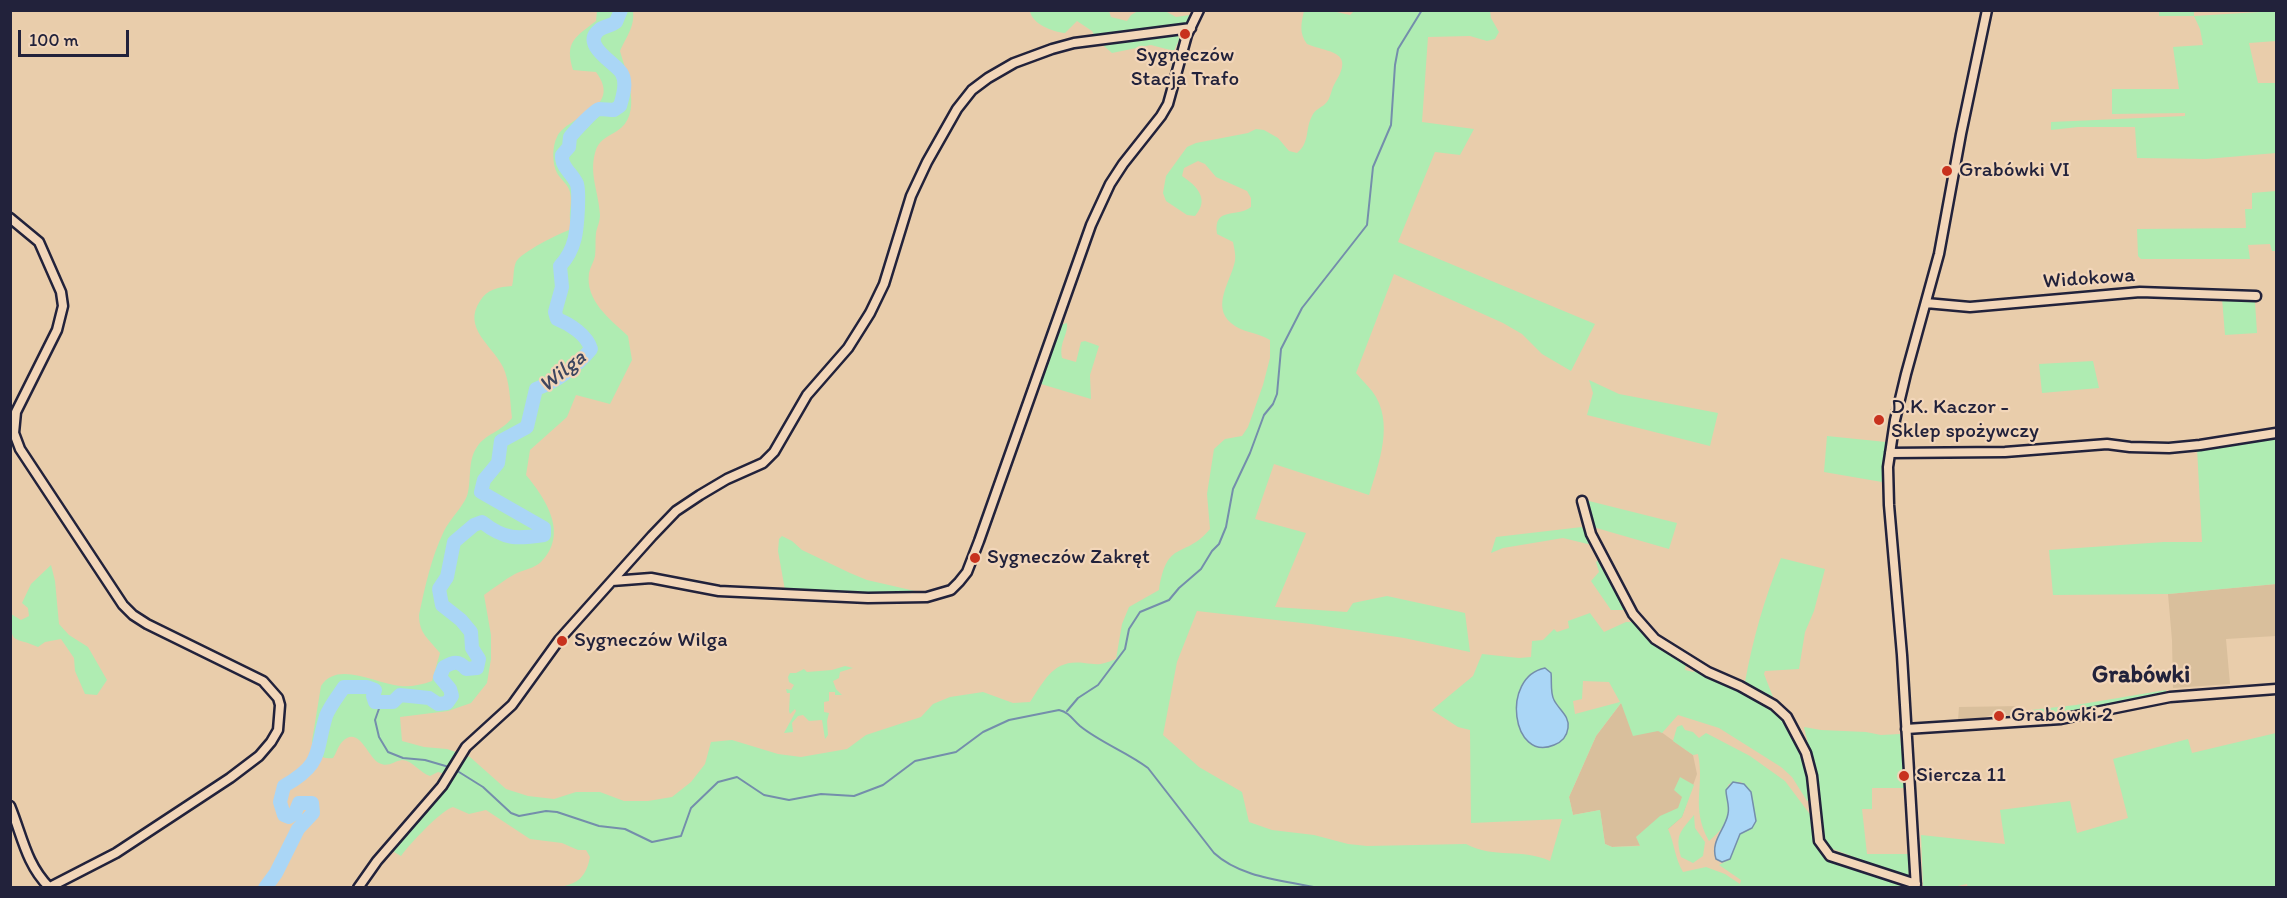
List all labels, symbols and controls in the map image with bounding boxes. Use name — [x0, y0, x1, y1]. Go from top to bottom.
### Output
scale bar — [21, 18, 132, 56]
marker: Sygneczów Stacja Trafo — [1178, 27, 1192, 41]
text: 100 m — [29, 29, 79, 51]
place label: Sygneczów Stacja Trafo — [1131, 43, 1239, 93]
place label: Grabówki VI — [1959, 158, 2070, 184]
marker: Grabówki VI — [1940, 164, 1954, 178]
street label: Widokowa — [2042, 263, 2136, 295]
water label: Wilga — [534, 345, 592, 399]
place label: D.K. Kaczor - Sklep spożywczy — [1891, 395, 2039, 445]
marker: D.K. Kaczor - Sklep spożywczy — [1872, 413, 1886, 427]
place label: Sygneczów Zakręt — [987, 545, 1150, 571]
marker: Sygneczów Zakręt — [968, 551, 982, 565]
place label: Sygneczów Wilga — [574, 628, 728, 654]
marker: Sygneczów Wilga — [555, 634, 569, 648]
district label: Grabówki — [2092, 662, 2190, 690]
place label: Grabówki 2 — [2011, 703, 2113, 729]
marker: Grabówki 2 — [1992, 709, 2006, 723]
place label: Siercza 11 — [1916, 763, 2006, 789]
marker: Siercza 11 — [1897, 769, 1911, 783]

